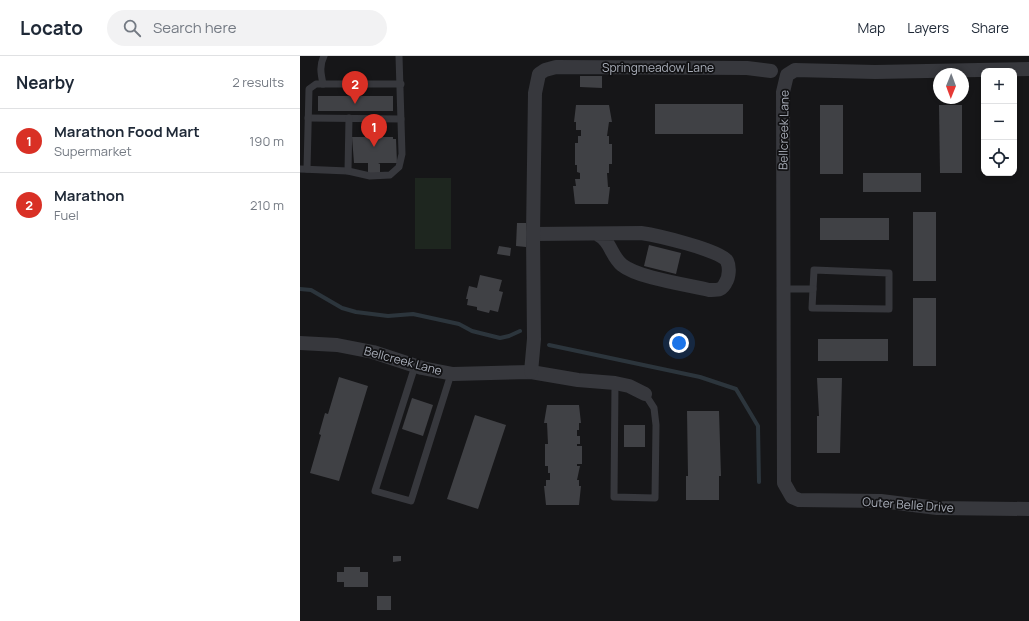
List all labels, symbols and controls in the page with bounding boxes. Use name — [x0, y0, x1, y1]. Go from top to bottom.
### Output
search box — [107, 10, 387, 46]
text: Locato — [20, 15, 83, 41]
icon: search — [121, 17, 143, 39]
text: Search here — [153, 17, 236, 38]
text: Map — [857, 18, 885, 37]
text: Layers — [907, 18, 949, 37]
text: Share — [971, 18, 1009, 37]
street label: Springmeadow Lane — [602, 59, 714, 76]
north arrow — [933, 68, 969, 104]
map controls — [981, 68, 1017, 176]
button: + — [981, 68, 1017, 104]
text: Nearby — [16, 71, 74, 94]
pin: 2 — [342, 71, 368, 104]
text: 2 results — [232, 73, 284, 91]
street label: Bellcreek Lane — [774, 90, 793, 170]
button: − — [981, 104, 1017, 140]
pin: 1 — [361, 114, 387, 147]
text: Marathon Food Mart — [54, 121, 200, 142]
text: 1 — [26, 132, 32, 150]
text: 190 m — [249, 132, 284, 150]
button: locate — [981, 140, 1017, 176]
text: Supermarket — [54, 142, 132, 160]
text: Marathon — [54, 185, 124, 206]
text: 2 — [25, 196, 33, 214]
text: 210 m — [250, 196, 284, 214]
text: Fuel — [54, 206, 79, 224]
your location — [669, 333, 689, 353]
street label: Bellcreek Lane — [362, 342, 444, 379]
street label: Outer Belle Drive — [862, 493, 954, 516]

